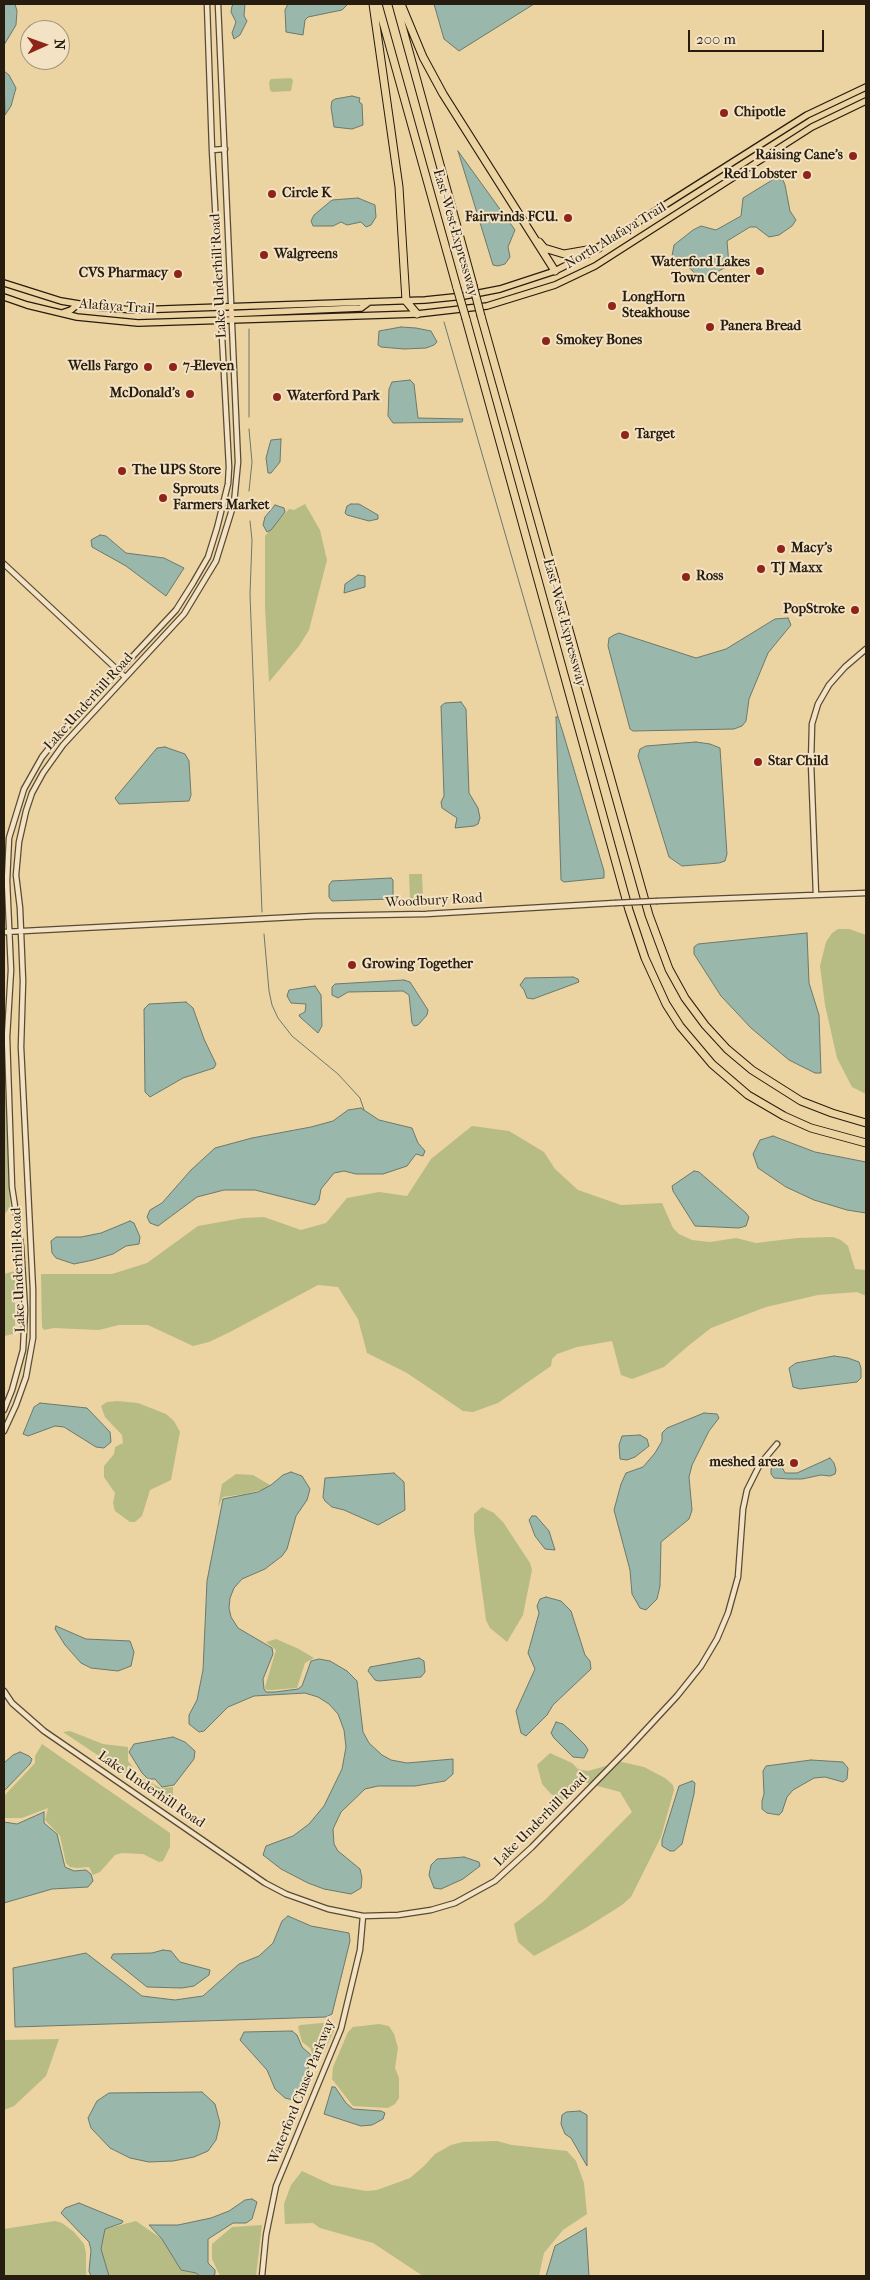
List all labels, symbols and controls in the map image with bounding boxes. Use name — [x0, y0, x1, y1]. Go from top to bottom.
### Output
north arrow — [20, 20, 70, 70]
scale bar — [690, 20, 826, 52]
text: 200 m — [696, 30, 736, 48]
text: N — [51, 39, 68, 50]
place label: Chipotle — [734, 105, 786, 121]
marker: Chipotle — [718, 107, 730, 119]
place label: Raising Cane's — [755, 148, 843, 164]
marker: Raising Cane's — [847, 150, 859, 162]
street label: East-West Expressway — [429, 167, 481, 299]
place label: Red Lobster — [724, 167, 797, 183]
marker: Red Lobster — [801, 169, 813, 181]
place label: Circle K — [282, 186, 331, 202]
marker: Circle K — [266, 188, 278, 200]
street label: North Alafaya Trail — [562, 199, 670, 273]
place label: Fairwinds FCU. — [465, 210, 558, 226]
marker: Fairwinds FCU. — [562, 212, 574, 224]
street label: Lake Underhill Road — [207, 213, 231, 339]
place label: Walgreens — [274, 247, 338, 263]
marker: Walgreens — [258, 249, 270, 261]
place label: Waterford Lakes Town Center — [651, 255, 750, 288]
marker: Waterford Lakes Town Center — [754, 265, 766, 277]
place label: CVS Pharmacy — [79, 266, 168, 282]
marker: CVS Pharmacy — [172, 268, 184, 280]
place label: LongHorn Steakhouse — [622, 290, 690, 322]
street label: Alafaya Trail — [79, 296, 155, 318]
marker: LongHorn Steakhouse — [606, 300, 618, 312]
place label: Panera Bread — [720, 319, 801, 335]
marker: Panera Bread — [704, 321, 716, 333]
place label: Smokey Bones — [556, 333, 642, 349]
marker: Smokey Bones — [540, 335, 552, 347]
place label: Wells Fargo — [68, 359, 138, 375]
place label: 7-Eleven — [183, 359, 234, 375]
marker: Wells Fargo — [142, 361, 154, 373]
marker: 7-Eleven — [167, 361, 179, 373]
place label: McDonald's — [109, 386, 180, 402]
marker: McDonald's — [184, 388, 196, 400]
place label: Waterford Park — [287, 389, 380, 405]
marker: Waterford Park — [271, 391, 283, 403]
place label: Target — [635, 427, 675, 443]
marker: Target — [619, 429, 631, 441]
place label: The UPS Store — [132, 463, 221, 479]
marker: The UPS Store — [116, 465, 128, 477]
place label: Sprouts Farmers Market — [173, 482, 270, 514]
marker: Sprouts Farmers Market — [157, 492, 169, 504]
place label: Macy's — [791, 541, 832, 557]
marker: Macy's — [775, 543, 787, 555]
street label: East-West Expressway — [539, 557, 589, 689]
place label: TJ Maxx — [771, 561, 823, 577]
marker: TJ Maxx — [755, 563, 767, 575]
place label: Ross — [696, 569, 723, 585]
marker: Ross — [680, 571, 692, 583]
place label: PopStroke — [783, 602, 845, 618]
marker: PopStroke — [849, 604, 861, 616]
street label: Lake Underhill Road — [41, 650, 137, 754]
place label: Star Child — [768, 754, 828, 770]
marker: Star Child — [752, 756, 764, 768]
street label: Woodbury Road — [385, 890, 483, 912]
place label: Growing Together — [362, 957, 473, 973]
marker: Growing Together — [346, 959, 358, 971]
street label: Lake Underhill Road — [8, 1207, 30, 1333]
place label: meshed area — [709, 1455, 784, 1471]
marker: meshed area — [788, 1457, 800, 1469]
street label: Lake Underhill Road — [94, 1748, 208, 1832]
street label: Lake Underhill Road — [491, 1770, 591, 1870]
street label: Waterford Chase Parkway — [265, 2017, 339, 2167]

